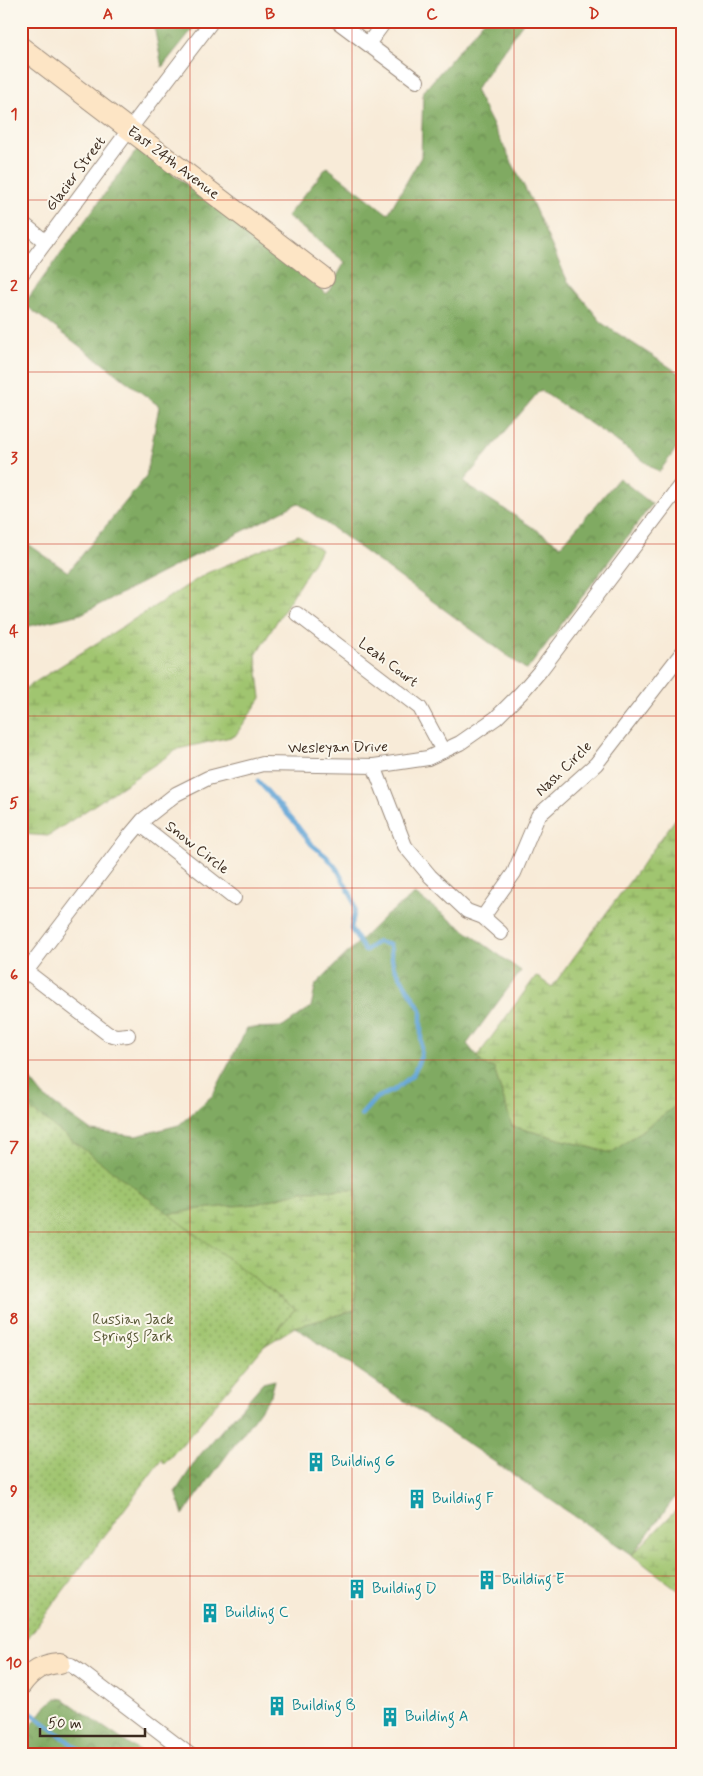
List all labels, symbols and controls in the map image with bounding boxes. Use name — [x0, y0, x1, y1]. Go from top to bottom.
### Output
text: A — [103, 4, 113, 25]
text: B — [265, 4, 275, 25]
text: C — [426, 4, 438, 25]
text: D — [588, 4, 600, 25]
text: 1 — [10, 104, 18, 125]
street label: East 24th Avenue — [123, 122, 223, 204]
street label: Glacier Street — [41, 132, 111, 215]
text: 2 — [10, 276, 18, 297]
text: 3 — [10, 448, 18, 469]
text: 4 — [9, 621, 19, 642]
street label: Leah Court — [354, 634, 422, 692]
street label: Wesleyan Drive — [288, 737, 388, 759]
street label: Nash Circle — [531, 737, 597, 801]
text: 5 — [9, 793, 19, 814]
street label: Snow Circle — [161, 817, 233, 879]
text: 6 — [10, 965, 18, 986]
text: 7 — [9, 1137, 19, 1158]
text: 8 — [9, 1309, 19, 1330]
park label: Russian Jack Springs Park — [92, 1310, 174, 1348]
building icon: Building G — [305, 1451, 327, 1473]
place label: Building G — [331, 1452, 395, 1473]
text: 9 — [10, 1481, 18, 1502]
building icon: Building F — [406, 1488, 428, 1510]
place label: Building F — [432, 1489, 494, 1510]
building icon: Building E — [476, 1569, 498, 1591]
place label: Building E — [502, 1570, 565, 1591]
building icon: Building D — [346, 1578, 368, 1600]
place label: Building D — [372, 1579, 437, 1600]
building icon: Building C — [199, 1602, 221, 1624]
place label: Building C — [225, 1603, 289, 1624]
text: 10 — [6, 1653, 22, 1674]
building icon: Building B — [266, 1695, 288, 1717]
place label: Building B — [292, 1696, 356, 1717]
scale bar — [40, 1706, 145, 1738]
building icon: Building A — [379, 1706, 401, 1728]
place label: Building A — [405, 1707, 469, 1728]
text: 50 m — [48, 1714, 82, 1734]

